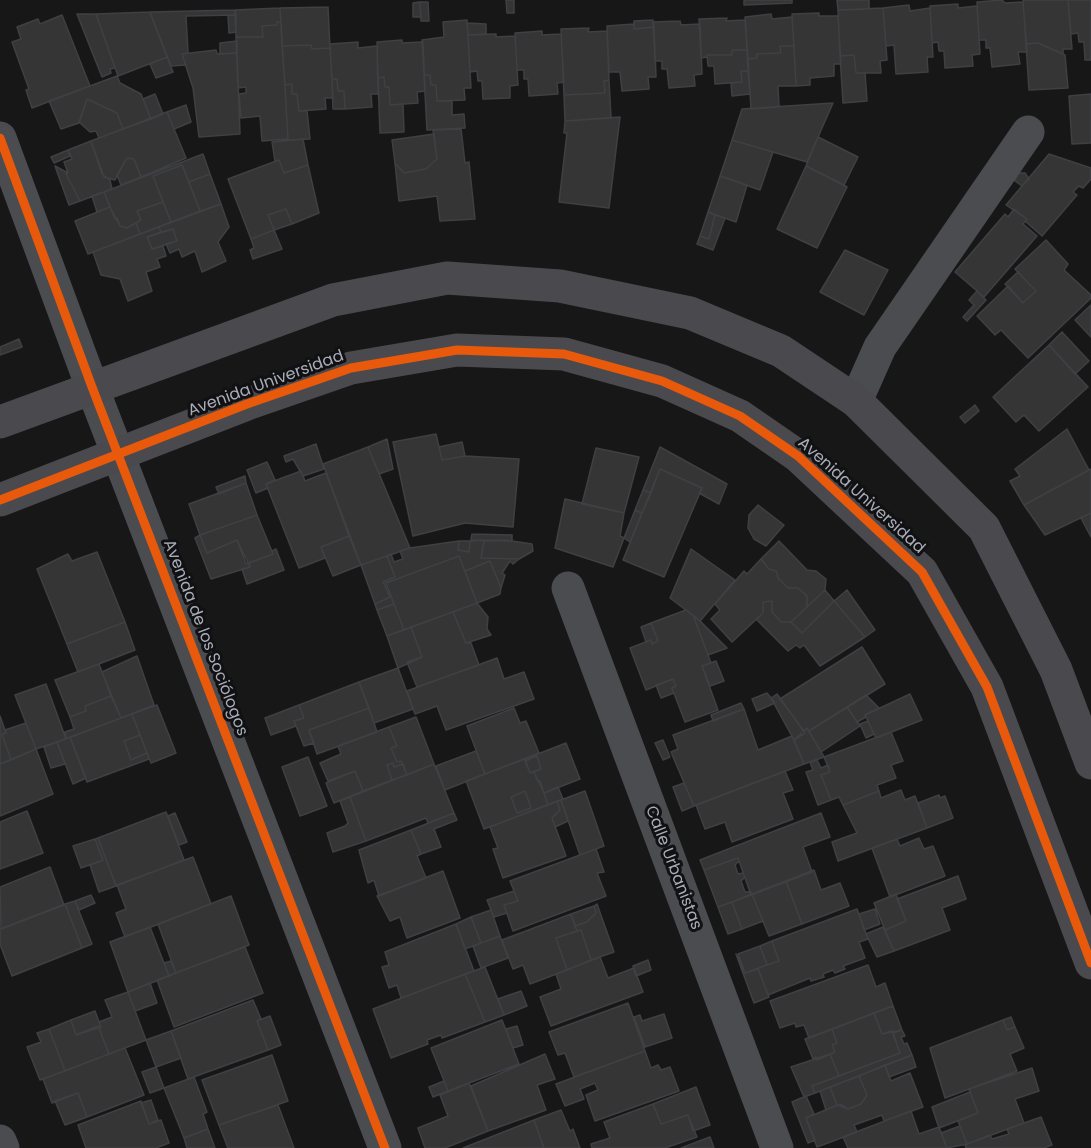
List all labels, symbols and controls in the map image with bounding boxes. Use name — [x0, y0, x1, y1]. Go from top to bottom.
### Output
street label: Avenida Universidad — [186, 347, 346, 421]
street label: Avenida Universidad — [794, 434, 928, 558]
street label: Avenida de los Sociólogos — [159, 537, 251, 739]
street label: Calle Urbanistas — [641, 803, 705, 933]

